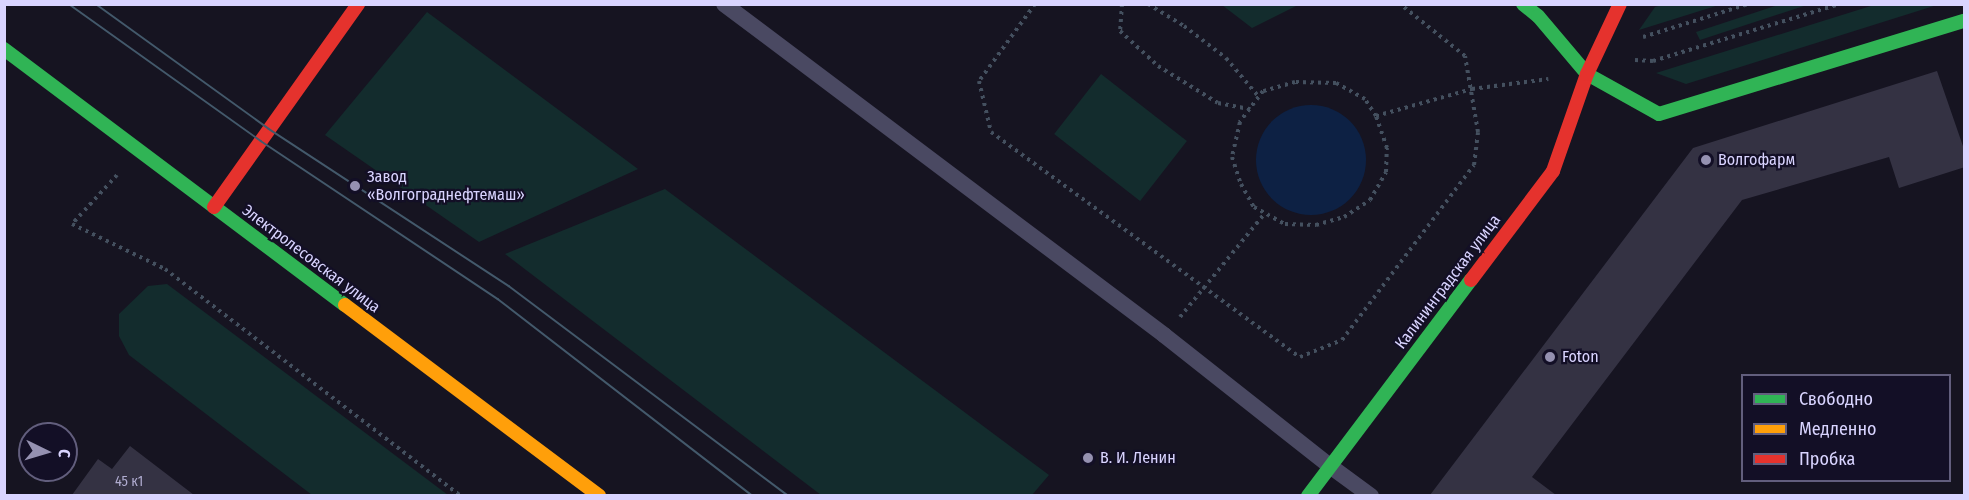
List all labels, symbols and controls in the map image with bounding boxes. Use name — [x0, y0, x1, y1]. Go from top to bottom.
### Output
place label: Волгофарм — [1718, 150, 1795, 170]
marker: Волгофарм — [1699, 153, 1713, 167]
place label: Завод «Волгограднефтемаш» — [367, 167, 525, 205]
marker: Завод «Волгограднефтемаш» — [348, 179, 362, 193]
street label: Электролесовская улица — [238, 201, 384, 317]
street label: Калининградская улица — [1391, 211, 1505, 353]
place label: Foton — [1562, 347, 1599, 367]
marker: Foton — [1543, 350, 1557, 364]
legend — [1741, 374, 1951, 482]
text: Свободно — [1799, 388, 1873, 410]
text: Медленно — [1799, 418, 1877, 440]
north arrow — [18, 422, 78, 482]
text: С — [55, 448, 74, 458]
place label: В. И. Ленин — [1100, 448, 1176, 468]
text: Пробка — [1799, 448, 1855, 470]
marker: В. И. Ленин — [1081, 451, 1095, 465]
house number: 45 к1 — [115, 474, 143, 490]

